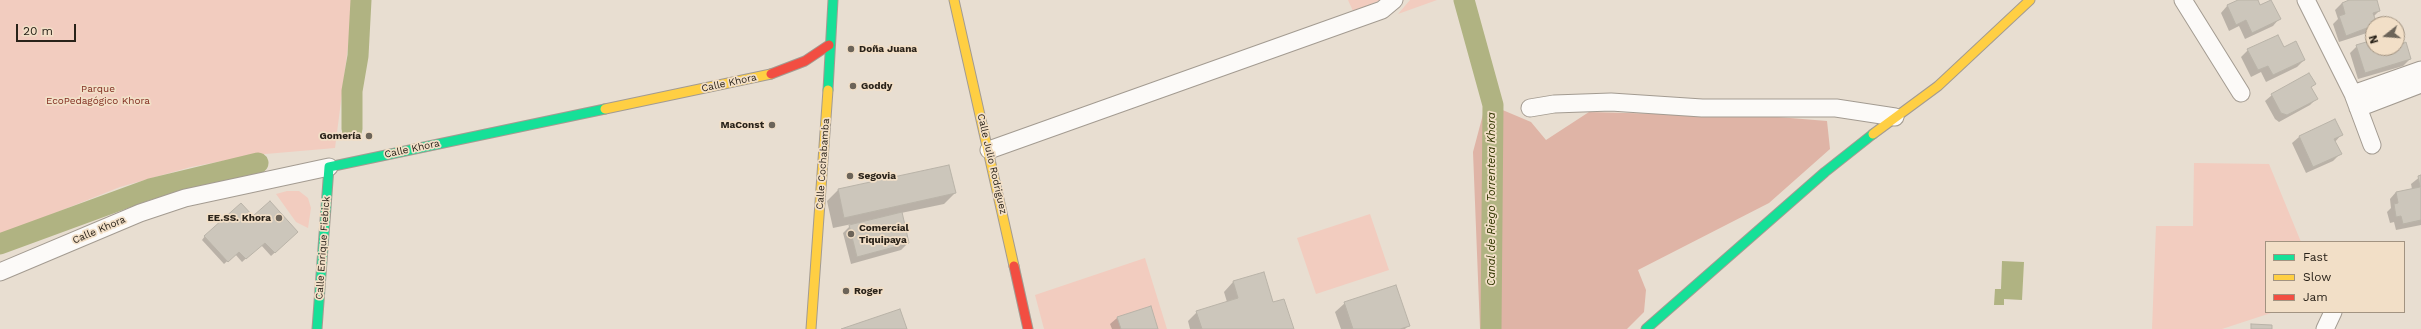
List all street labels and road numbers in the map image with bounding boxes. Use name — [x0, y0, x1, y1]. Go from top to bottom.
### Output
street label: Calle Khora — [700, 71, 758, 95]
street label: Calle Julio Rodriguez — [975, 113, 1009, 215]
street label: Calle Cochabamba — [814, 118, 832, 210]
street label: Calle Khora — [383, 137, 441, 161]
street label: Calle Enrique Fiebick — [313, 196, 333, 300]
street label: Calle Khora — [71, 214, 127, 246]

